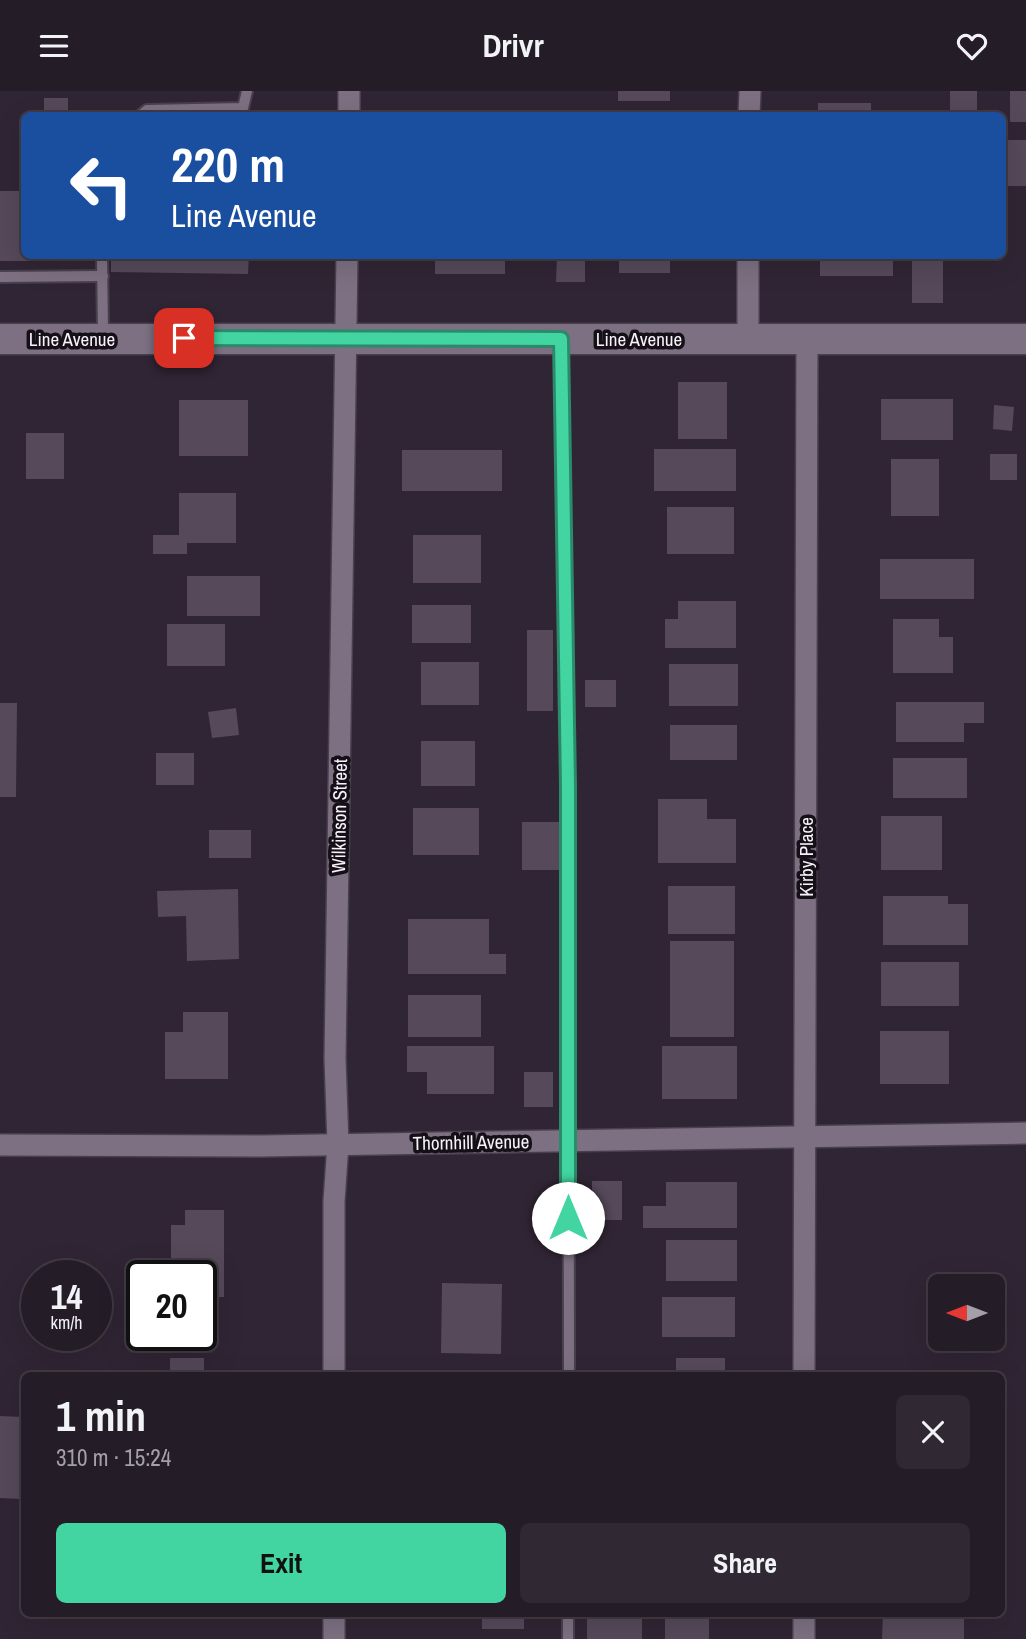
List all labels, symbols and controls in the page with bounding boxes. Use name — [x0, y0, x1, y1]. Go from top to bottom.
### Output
text: Drivr — [482, 24, 544, 67]
icon: menu — [35, 27, 73, 65]
icon: heart — [953, 27, 991, 65]
text: 220 m — [171, 131, 285, 197]
icon: left — [56, 140, 147, 231]
text: Line Avenue — [171, 194, 316, 237]
pin — [154, 308, 214, 368]
icon: arrive — [165, 319, 203, 357]
street label: Line Avenue — [29, 326, 115, 352]
street label: Line Avenue — [596, 326, 682, 352]
street label: Wilkinson Street — [325, 758, 353, 873]
street label: Kirby Place — [793, 817, 819, 897]
street label: Thornhill Avenue — [412, 1128, 530, 1156]
position arrow — [531, 1181, 605, 1255]
speed limit sign: 20 — [126, 1260, 217, 1351]
text: 14 — [51, 1273, 82, 1320]
north arrow — [928, 1274, 1004, 1351]
map controls — [928, 1274, 1005, 1351]
text: km/h — [51, 1310, 83, 1335]
text: 1 min — [56, 1388, 146, 1444]
button: close — [896, 1395, 970, 1469]
text: 310 m · 15:24 — [56, 1442, 171, 1473]
button: Exit — [56, 1523, 506, 1603]
button: Share — [520, 1523, 970, 1603]

